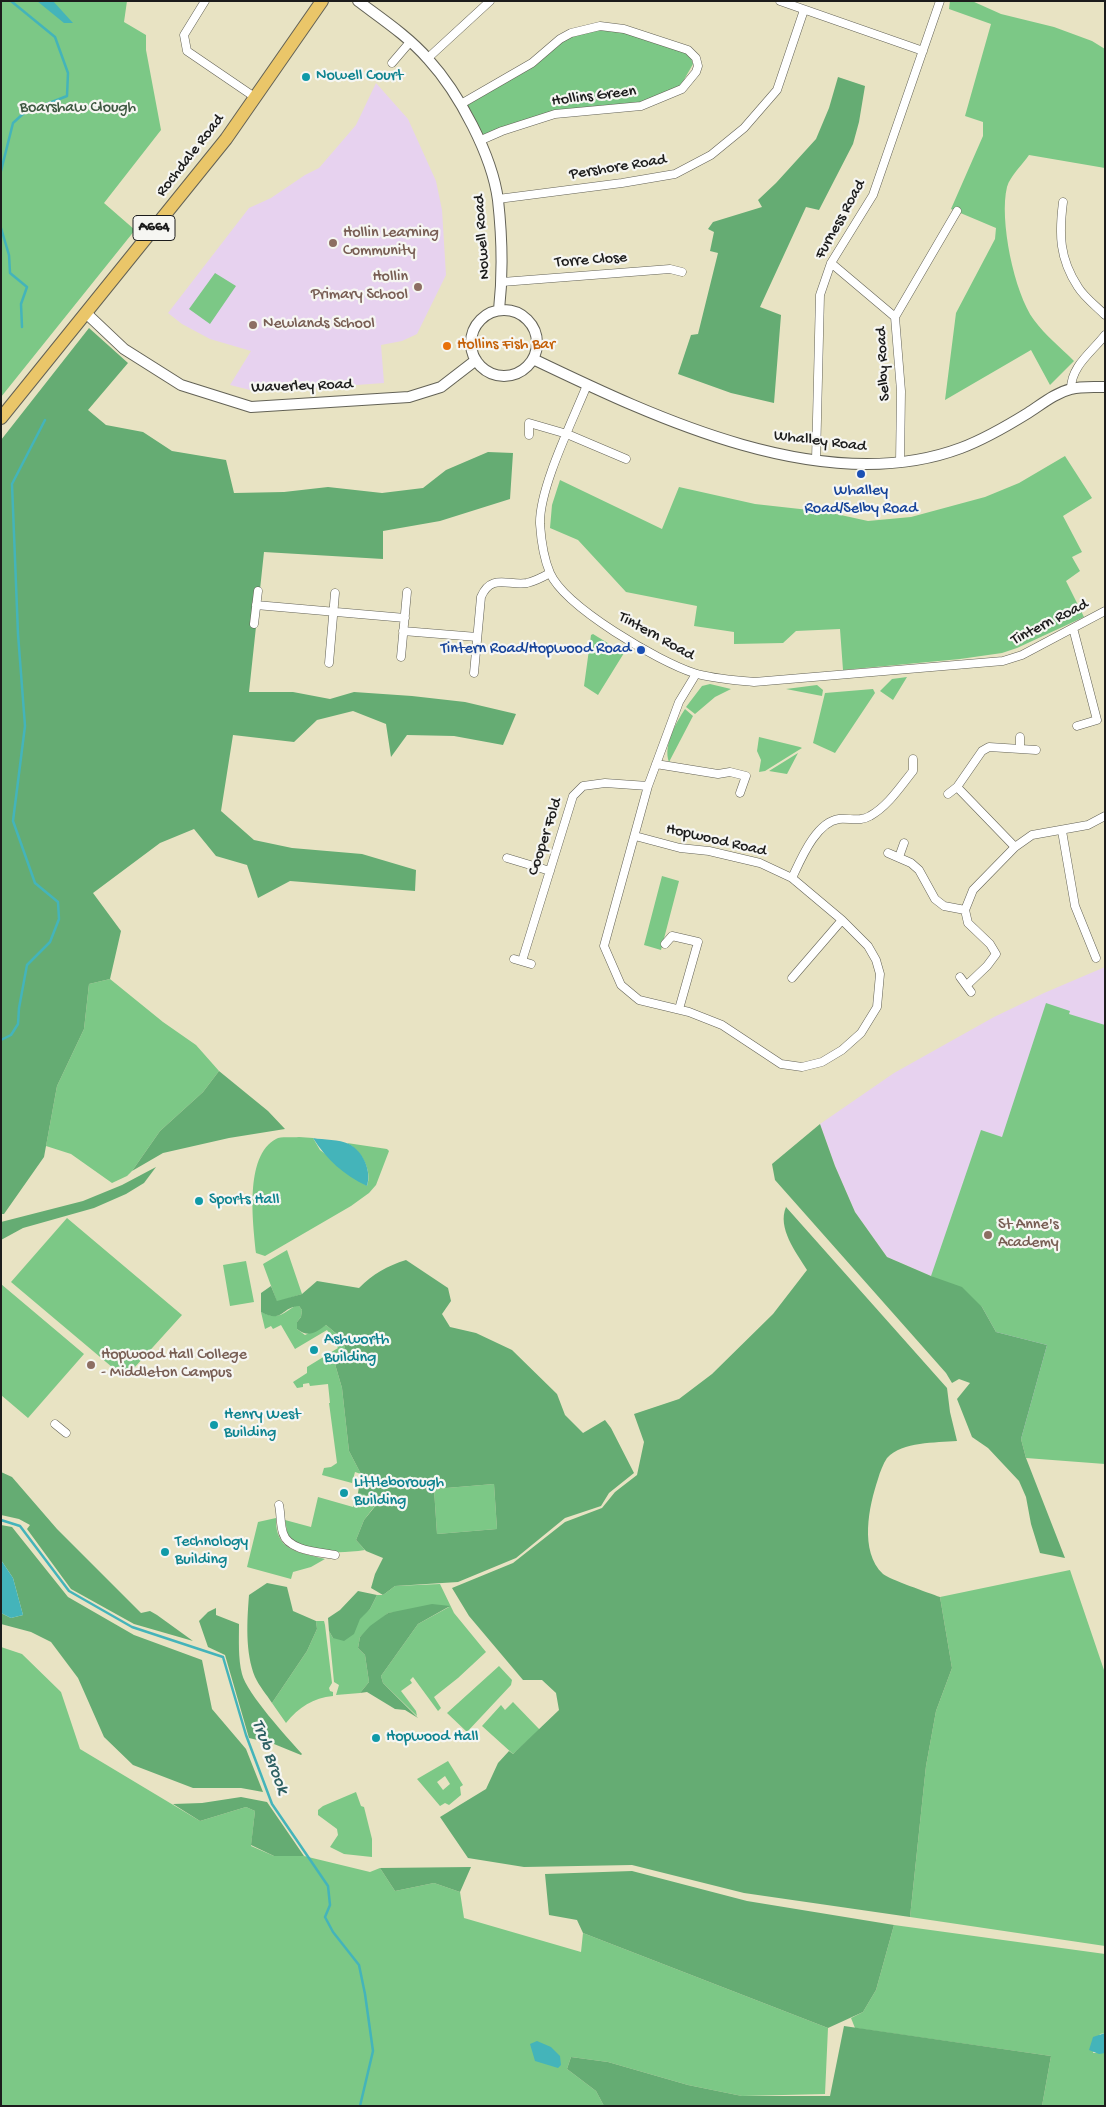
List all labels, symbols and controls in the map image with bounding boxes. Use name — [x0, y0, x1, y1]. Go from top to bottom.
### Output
place label: Nowell Court — [316, 67, 403, 87]
marker: Nowell Court — [300, 71, 312, 83]
street label: Hollins Green — [551, 82, 637, 112]
park label: Boarshaw Clough — [20, 99, 136, 119]
street label: Rochdale Road — [153, 111, 229, 201]
street label: Pershore Road — [568, 151, 668, 185]
street label: Furness Road — [811, 177, 871, 263]
street label: Nowell Road — [470, 194, 496, 280]
road number: A664 — [133, 216, 175, 240]
place label: Hollin Learning Community — [343, 224, 439, 262]
marker: Hollin Learning Community — [327, 237, 339, 249]
street label: Torre Close — [554, 249, 628, 273]
place label: Hollin Primary School — [311, 268, 408, 306]
marker: Hollin Primary School — [412, 281, 424, 293]
place label: Newlands School — [263, 315, 375, 335]
marker: Newlands School — [247, 319, 259, 331]
street label: Selby Road — [872, 326, 896, 402]
place label: Hollins Fish Bar — [457, 336, 555, 356]
marker: Hollins Fish Bar — [441, 340, 453, 352]
street label: Waverley Road — [251, 376, 353, 398]
street label: Whalley Road — [773, 427, 867, 457]
marker: Whalley Road/Selby Road — [855, 468, 867, 480]
place label: Whalley Road/Selby Road — [804, 482, 918, 520]
street label: Tintern Road — [1008, 595, 1092, 651]
street label: Tintern Road — [615, 608, 697, 666]
place label: Tintern Road/Hopwood Road — [441, 640, 631, 660]
marker: Tintern Road/Hopwood Road — [635, 644, 647, 656]
street label: Cooper Fold — [524, 796, 568, 878]
street label: Hopwood Road — [664, 820, 768, 862]
place label: Sports Hall — [209, 1191, 280, 1211]
marker: Sports Hall — [193, 1195, 205, 1207]
place label: St Anne's Academy — [998, 1216, 1059, 1254]
marker: St Anne's Academy — [982, 1229, 994, 1241]
place label: Ashworth Building — [324, 1331, 389, 1369]
marker: Ashworth Building — [308, 1344, 320, 1356]
place label: Hopwood Hall College - Middleton Campus — [101, 1346, 247, 1384]
marker: Hopwood Hall College - Middleton Campus — [85, 1359, 97, 1371]
place label: Henry West Building — [224, 1406, 301, 1444]
marker: Henry West Building — [208, 1419, 220, 1431]
place label: Littleborough Building — [354, 1474, 444, 1512]
marker: Littleborough Building — [338, 1487, 350, 1499]
place label: Technology Building — [175, 1533, 248, 1571]
marker: Technology Building — [159, 1546, 171, 1558]
water label: Trub Brook — [246, 1717, 292, 1797]
place label: Hopwood Hall — [386, 1728, 479, 1748]
marker: Hopwood Hall — [370, 1732, 382, 1744]

